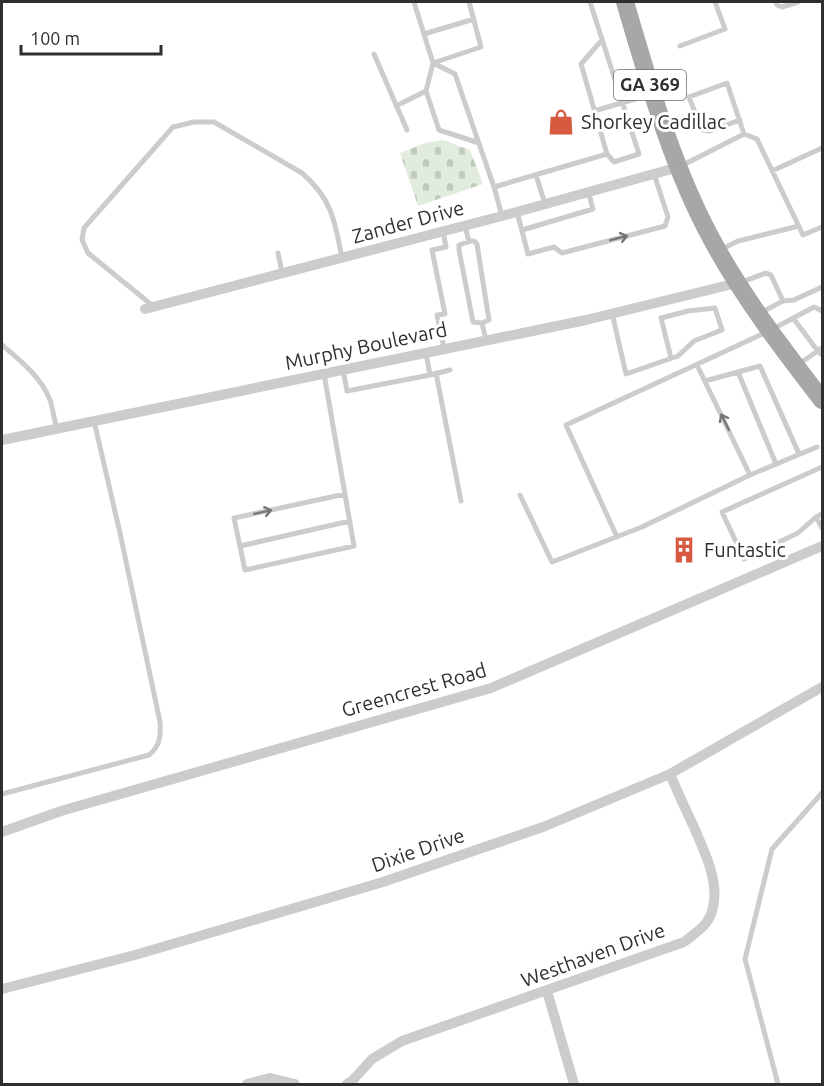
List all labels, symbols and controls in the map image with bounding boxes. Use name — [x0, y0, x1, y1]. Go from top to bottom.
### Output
scale bar — [21, 18, 160, 56]
text: 100 m — [30, 28, 80, 48]
road number: GA 369 — [614, 70, 686, 100]
shop icon: Shorkey Cadillac — [546, 107, 576, 137]
place label: Shorkey Cadillac — [581, 110, 726, 133]
street label: Zander Drive — [349, 195, 467, 248]
one-way arrow — [609, 232, 628, 243]
street label: Murphy Boulevard — [283, 317, 449, 374]
one-way arrow — [718, 414, 730, 432]
one-way arrow — [253, 506, 272, 517]
building icon: Funtastic — [669, 535, 699, 565]
place label: Funtastic — [704, 538, 786, 561]
street label: Greencrest Road — [339, 658, 489, 721]
street label: Dixie Drive — [368, 823, 467, 876]
street label: Westhaven Drive — [518, 918, 668, 991]

